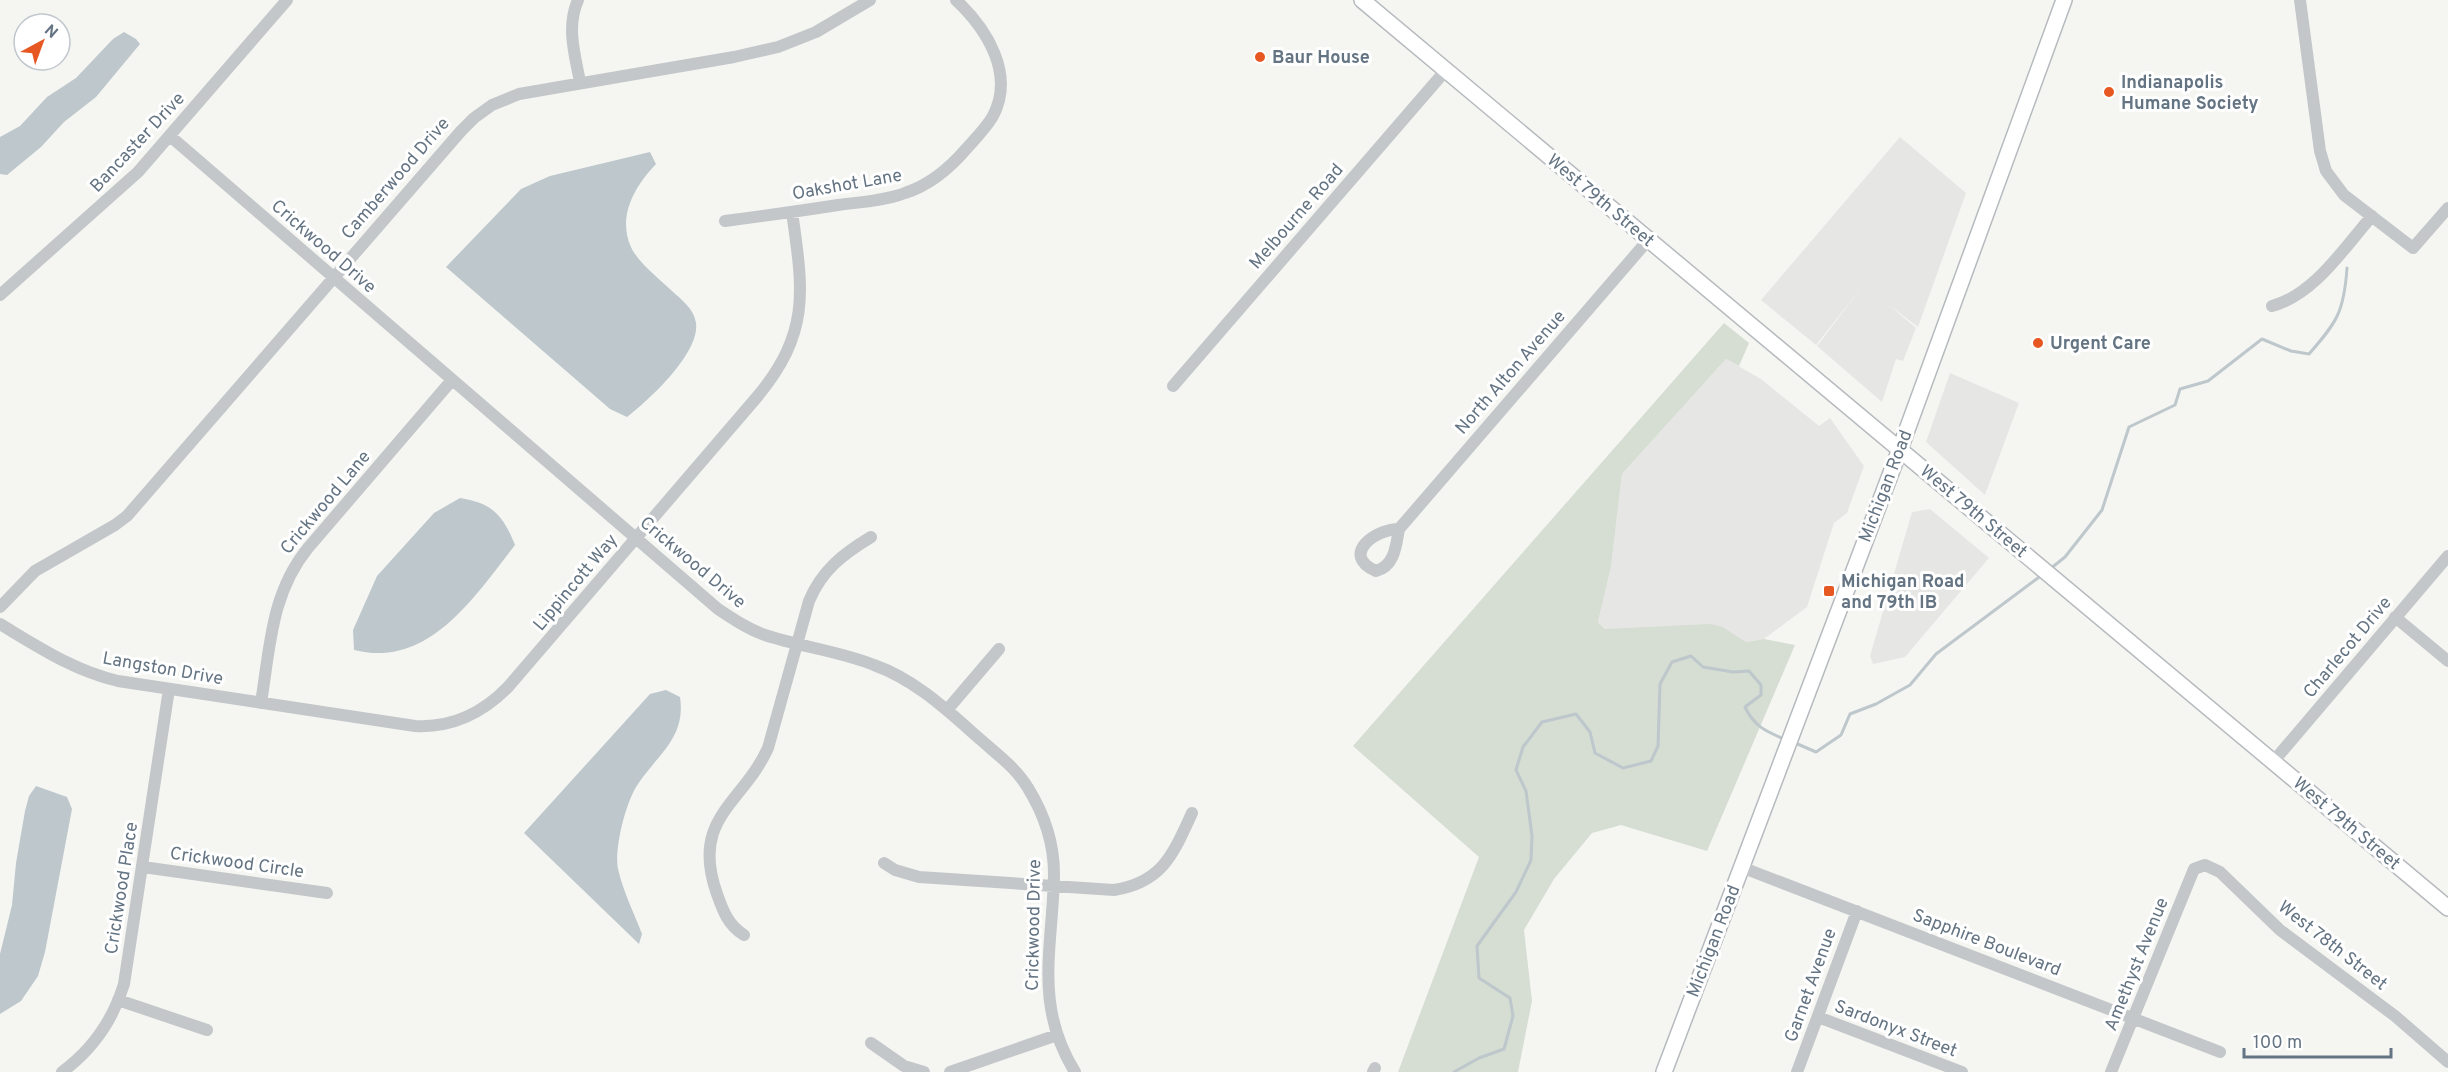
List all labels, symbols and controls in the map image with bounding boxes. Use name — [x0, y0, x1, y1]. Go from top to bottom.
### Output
north arrow — [12, 12, 72, 72]
text: N — [40, 21, 61, 44]
place label: Baur House — [1272, 47, 1370, 70]
marker: Baur House — [1253, 50, 1267, 64]
place label: Indianapolis Humane Society — [2121, 72, 2259, 116]
marker: Indianapolis Humane Society — [2102, 85, 2116, 99]
street label: Bancaster Drive — [86, 88, 190, 198]
street label: Camberwood Drive — [337, 113, 455, 245]
street label: West 79th Street — [1542, 149, 1659, 253]
street label: Melbourne Road — [1245, 159, 1349, 275]
street label: Oakshot Lane — [791, 165, 904, 206]
street label: Crickwood Drive — [266, 195, 380, 299]
street label: North Alton Avenue — [1451, 306, 1571, 440]
place label: Urgent Care — [2050, 333, 2151, 356]
marker: Urgent Care — [2031, 336, 2045, 350]
street label: Michigan Road — [1854, 427, 1918, 546]
street label: Crickwood Lane — [276, 446, 376, 560]
street label: West 79th Street — [1915, 460, 2032, 564]
street label: Crickwood Drive — [634, 512, 750, 614]
street label: Lippincott Way — [529, 530, 623, 636]
place label: Michigan Road and 79th IB — [1841, 571, 1965, 615]
marker: Michigan Road and 79th IB — [1822, 584, 1836, 598]
street label: Charlecot Drive — [2299, 592, 2397, 704]
street label: Langston Drive — [101, 648, 225, 691]
street label: West 79th Street — [2288, 772, 2405, 876]
street label: Crickwood Place — [101, 820, 144, 956]
street label: Crickwood Circle — [168, 843, 305, 884]
street label: Crickwood Drive — [1022, 859, 1047, 991]
street label: Michigan Road — [1682, 882, 1746, 1001]
street label: Amethyst Avenue — [2100, 895, 2175, 1035]
street label: West 78th Street — [2273, 896, 2391, 996]
street label: Sapphire Boulevard — [1909, 904, 2064, 982]
street label: Garnet Avenue — [1780, 925, 1843, 1046]
street label: Sardonyx Street — [1831, 995, 1960, 1063]
scale bar — [2244, 1021, 2391, 1059]
text: 100 m — [2253, 1032, 2302, 1055]

